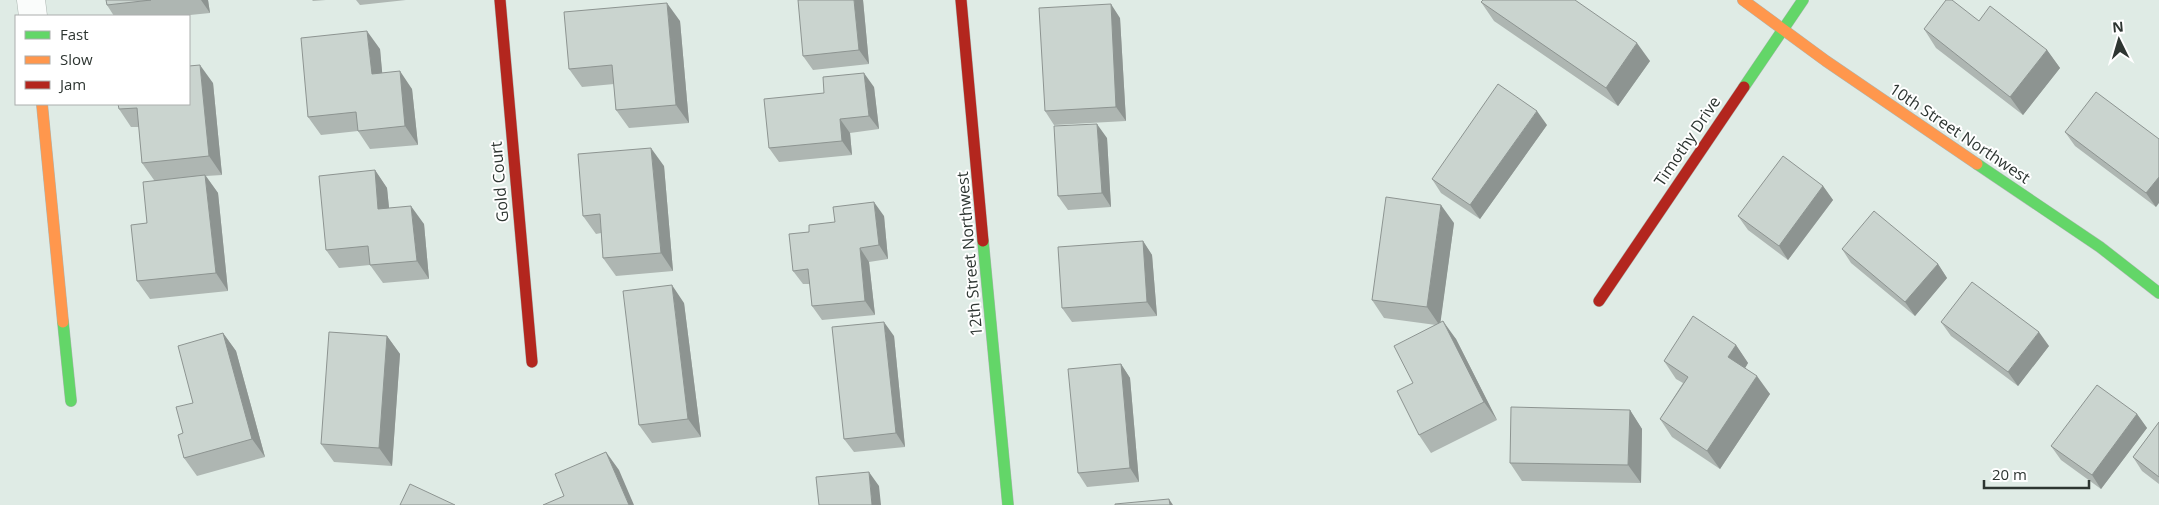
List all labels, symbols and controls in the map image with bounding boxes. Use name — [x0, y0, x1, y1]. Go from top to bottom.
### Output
legend — [15, 15, 190, 105]
north arrow — [2094, 15, 2144, 65]
text: N — [2111, 17, 2124, 37]
text: Fast — [60, 24, 89, 44]
text: Slow — [60, 49, 93, 69]
text: Jam — [58, 74, 86, 94]
street label: 10th Street Northwest — [1885, 78, 2035, 188]
street label: Timothy Drive — [1649, 92, 1725, 190]
street label: Gold Court — [484, 140, 513, 223]
street label: 12th Street Northwest — [951, 170, 987, 337]
scale bar — [1984, 458, 2089, 490]
text: 20 m — [1992, 464, 2027, 484]

